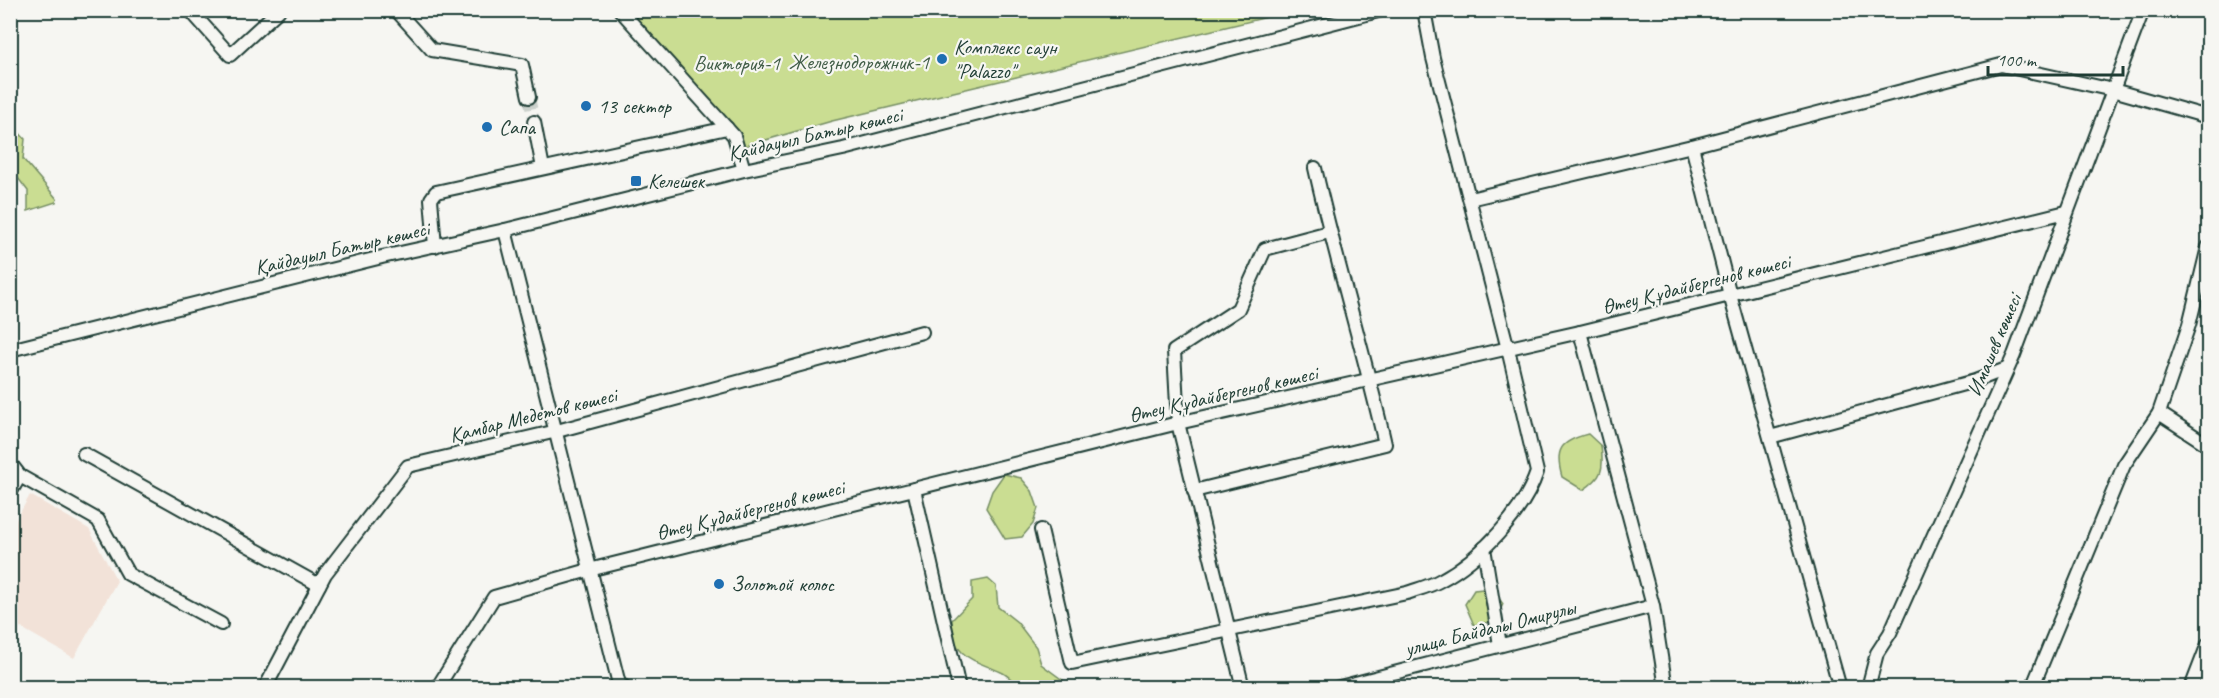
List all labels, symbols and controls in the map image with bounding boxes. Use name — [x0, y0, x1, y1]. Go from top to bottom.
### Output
place label: Комплекс саун "Palazzo" — [954, 34, 1058, 84]
scale bar — [1988, 39, 2123, 77]
park label: Железнодорожник-1 — [789, 49, 931, 75]
text: 100 m — [1997, 49, 2038, 71]
park label: Виктория-1 — [694, 50, 781, 76]
marker: Комплекс саун "Palazzo" — [935, 52, 949, 66]
place label: 13 сектор — [598, 93, 672, 119]
marker: 13 сектор — [579, 99, 593, 113]
street label: Қайдауыл Батыр көшесі — [725, 101, 908, 167]
place label: Сапа — [499, 114, 536, 140]
marker: Сапа — [480, 120, 494, 134]
place label: Келешек — [648, 168, 706, 194]
marker: Келешек — [629, 174, 643, 188]
street label: Қайдауыл Батыр көшесі — [252, 215, 435, 281]
street label: Өтеу Құдайбергенов көшесі — [1599, 247, 1796, 320]
street label: Имашев көшесі — [1961, 287, 2028, 400]
street label: Өтеу Құдайбергенов көшесі — [1126, 359, 1323, 428]
street label: Қамбар Медетов көшесі — [447, 381, 622, 448]
street label: Өтеу Құдайбергенов көшесі — [653, 473, 850, 546]
place label: Золотой колос — [731, 571, 835, 597]
marker: Золотой колос — [712, 577, 726, 591]
street label: улица Байдалы Омирулы — [1400, 594, 1580, 662]

